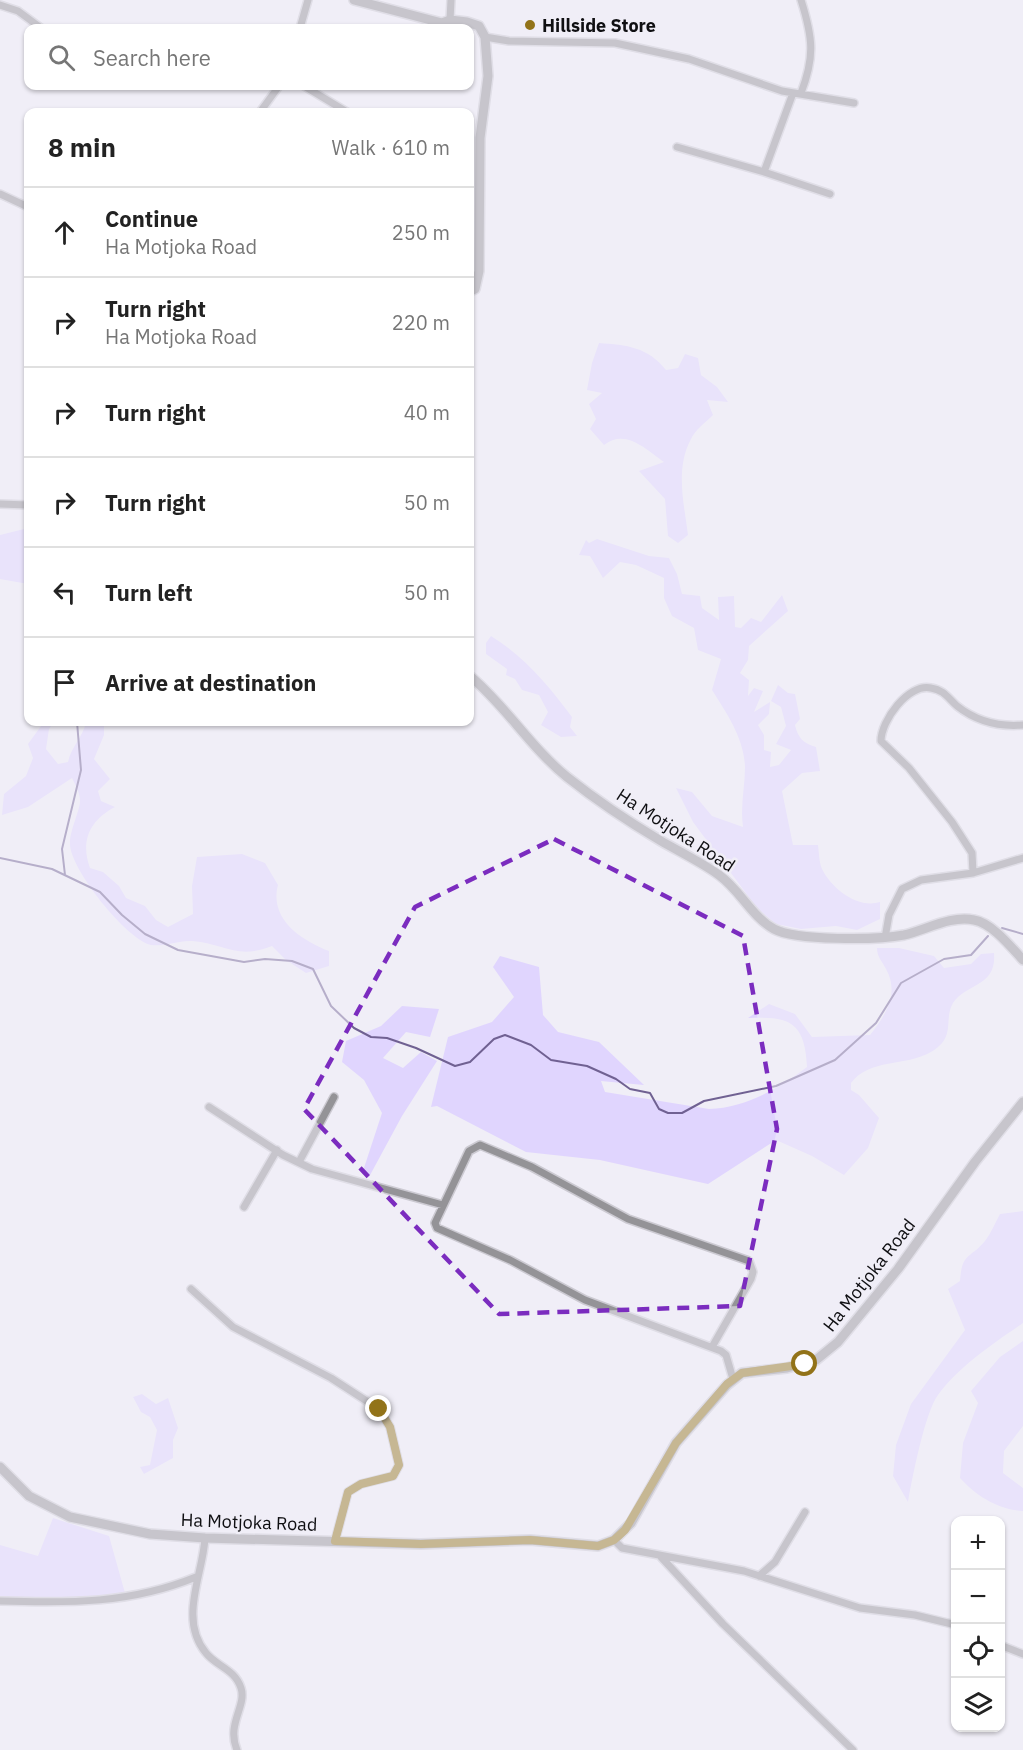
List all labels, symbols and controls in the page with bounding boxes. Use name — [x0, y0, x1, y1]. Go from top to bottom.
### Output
place label: Hillside Store — [542, 14, 656, 37]
marker: Hillside Store — [523, 18, 537, 32]
search box — [24, 24, 474, 90]
icon: search — [45, 41, 78, 74]
text: Search here — [93, 43, 211, 72]
text: 8 min — [48, 130, 116, 164]
text: Walk · 610 m — [332, 134, 450, 161]
text: Continue — [105, 204, 198, 233]
icon: ahead — [48, 216, 81, 249]
text: 250 m — [392, 219, 450, 246]
text: Ha Motjoka Road — [105, 233, 257, 260]
text: Turn right — [105, 294, 206, 323]
icon: right — [48, 306, 81, 339]
text: 220 m — [392, 309, 450, 336]
text: Ha Motjoka Road — [105, 323, 257, 350]
icon: right — [48, 396, 81, 429]
text: Turn right — [105, 398, 206, 427]
text: 40 m — [404, 399, 450, 426]
icon: right — [48, 486, 81, 519]
text: Turn right — [105, 488, 206, 517]
text: 50 m — [404, 489, 450, 516]
icon: left — [48, 576, 81, 609]
text: Turn left — [105, 578, 193, 607]
text: 50 m — [404, 579, 450, 606]
icon: arrive — [48, 666, 81, 699]
text: Arrive at destination — [105, 668, 316, 697]
street label: Ha Motjoka Road — [612, 783, 740, 877]
street label: Ha Motjoka Road — [818, 1214, 920, 1336]
route start — [791, 1350, 817, 1376]
route end — [365, 1395, 391, 1421]
street label: Ha Motjoka Road — [180, 1508, 318, 1536]
map controls — [951, 1516, 1005, 1732]
button: + — [951, 1516, 1005, 1570]
button: − — [951, 1570, 1005, 1624]
button: locate — [951, 1624, 1005, 1678]
button: layers — [951, 1678, 1005, 1732]

